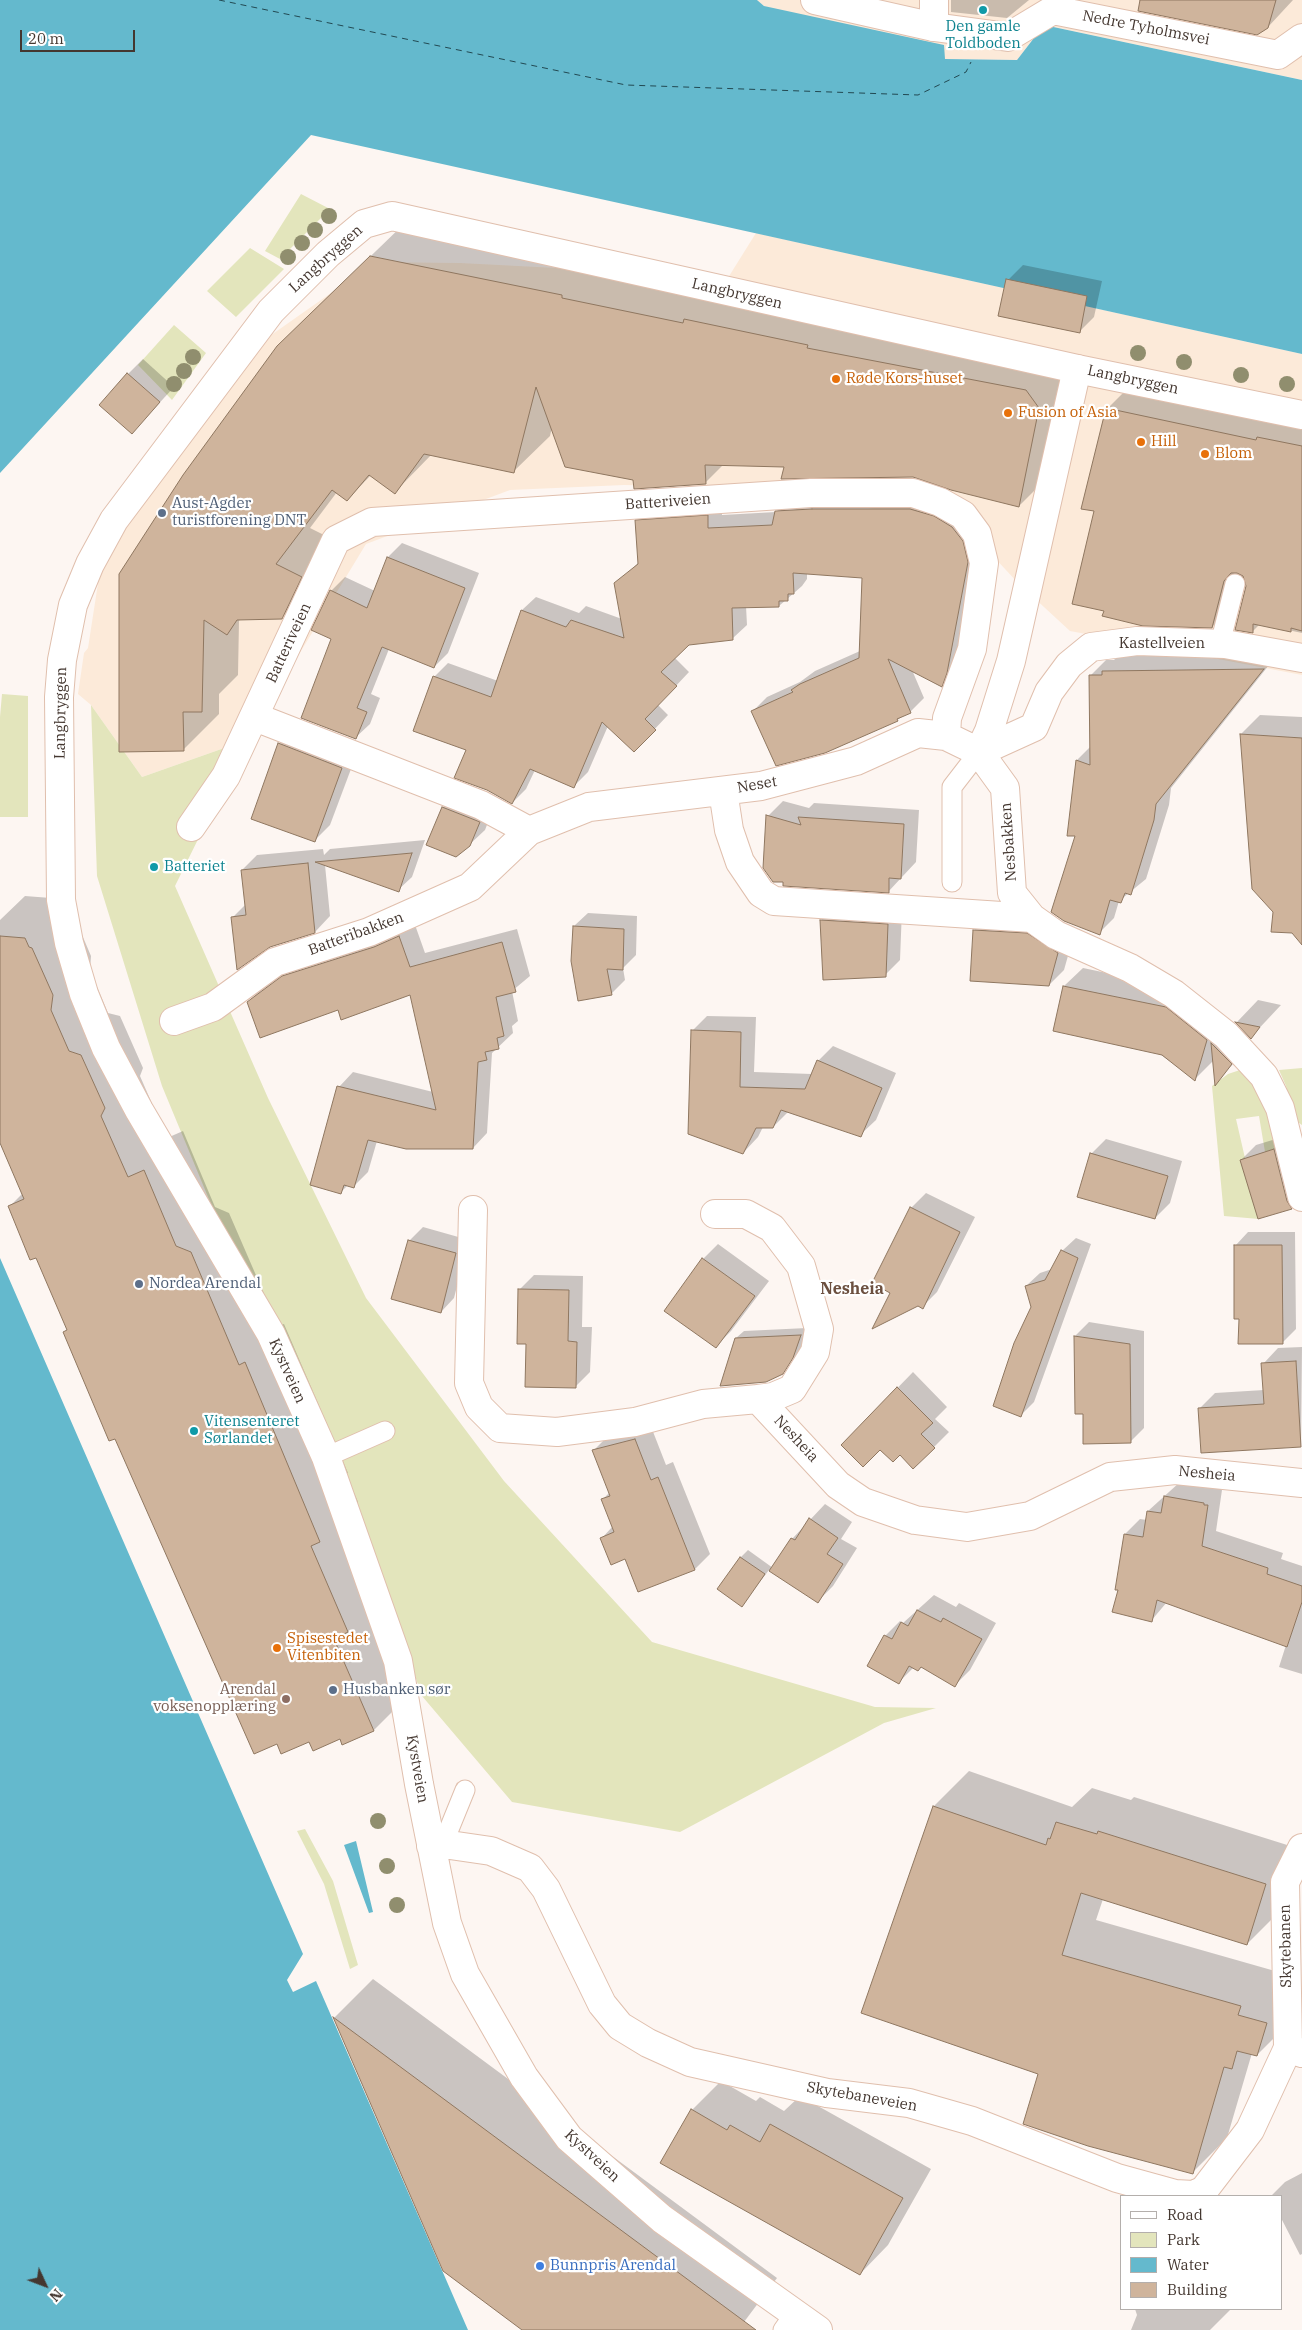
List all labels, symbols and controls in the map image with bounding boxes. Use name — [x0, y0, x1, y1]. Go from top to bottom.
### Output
marker: Den gamle Toldboden — [977, 4, 989, 16]
street label: Nedre Tyholmsvei — [1081, 7, 1211, 49]
place label: Den gamle Toldboden — [945, 18, 1021, 53]
scale bar — [22, 20, 138, 52]
text: 20 m — [28, 29, 64, 48]
street label: Langbryggen — [286, 221, 366, 297]
street label: Langbryggen — [690, 275, 784, 313]
street label: Langbryggen — [1086, 362, 1180, 398]
place label: Røde Kors-huset — [846, 370, 963, 388]
marker: Røde Kors-huset — [830, 373, 842, 385]
place label: Fusion of Asia — [1018, 404, 1117, 422]
marker: Fusion of Asia — [1002, 407, 1014, 419]
place label: Hill — [1151, 433, 1177, 451]
marker: Hill — [1135, 436, 1147, 448]
place label: Blom — [1215, 445, 1252, 463]
marker: Blom — [1199, 448, 1211, 460]
street label: Batteriveien — [624, 490, 712, 514]
place label: Aust-Agder turistforening DNT — [172, 495, 306, 530]
marker: Aust-Agder turistforening DNT — [156, 507, 168, 519]
street label: Batteriveien — [263, 600, 315, 686]
street label: Kastellveien — [1119, 635, 1205, 653]
street label: Langbryggen — [51, 667, 71, 759]
street label: Neset — [736, 773, 778, 797]
street label: Nesbakken — [997, 802, 1021, 882]
place label: Batteriet — [164, 858, 225, 876]
marker: Batteriet — [148, 861, 160, 873]
street label: Batteribakken — [306, 908, 406, 960]
place label: Nordea Arendal — [149, 1275, 261, 1293]
marker: Nordea Arendal — [133, 1278, 145, 1290]
district label: Nesheia — [820, 1279, 884, 1299]
street label: Kystveien — [265, 1336, 309, 1406]
street label: Nesheia — [770, 1412, 822, 1466]
place label: Vitensenteret Sørlandet — [204, 1413, 300, 1448]
marker: Vitensenteret Sørlandet — [188, 1425, 200, 1437]
street label: Nesheia — [1178, 1463, 1236, 1485]
place label: Spisestedet Vitenbiten — [287, 1630, 368, 1665]
marker: Spisestedet Vitenbiten — [271, 1642, 283, 1654]
place label: Arendal voksenopplæring — [153, 1681, 276, 1716]
place label: Husbanken sør — [343, 1681, 450, 1699]
marker: Husbanken sør — [327, 1684, 339, 1696]
marker: Arendal voksenopplæring — [280, 1693, 292, 1705]
street label: Kystveien — [402, 1733, 432, 1805]
street label: Skytebanen — [1276, 1904, 1296, 1988]
street label: Skytebaneveien — [805, 2078, 919, 2116]
street label: Kystveien — [561, 2126, 623, 2186]
legend — [1120, 2195, 1282, 2310]
text: Road — [1167, 2205, 1203, 2224]
text: Park — [1167, 2230, 1200, 2249]
text: Water — [1167, 2255, 1209, 2274]
place label: Bunnpris Arendal — [550, 2257, 676, 2275]
north arrow — [20, 2260, 70, 2310]
marker: Bunnpris Arendal — [534, 2260, 546, 2272]
text: Building — [1167, 2280, 1227, 2299]
text: N — [46, 2285, 66, 2305]

